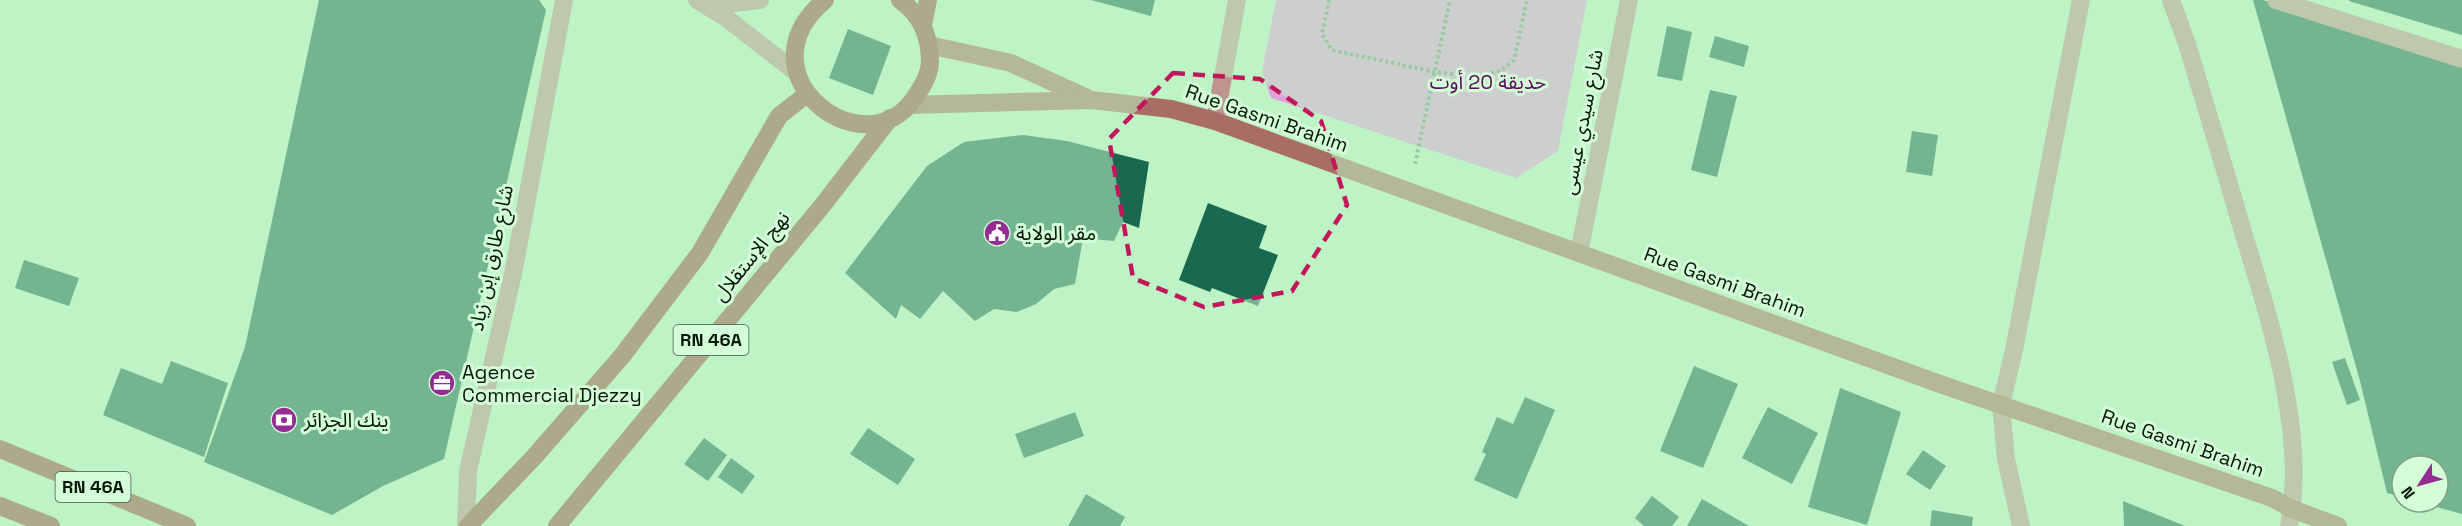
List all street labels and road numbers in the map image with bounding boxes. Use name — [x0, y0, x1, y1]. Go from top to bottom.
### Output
street label: شارع سيدي عيسى — [1555, 47, 1611, 197]
street label: Rue Gasmi Brahim — [1182, 78, 1352, 158]
street label: شارع طارق إبن زياد — [463, 183, 521, 334]
street label: نهج الإستقلال — [707, 205, 797, 308]
street label: Rue Gasmi Brahim — [1640, 241, 1810, 323]
road number: RN 46A — [674, 325, 748, 355]
street label: Rue Gasmi Brahim — [2098, 403, 2268, 483]
road number: RN 46A — [56, 472, 130, 502]

